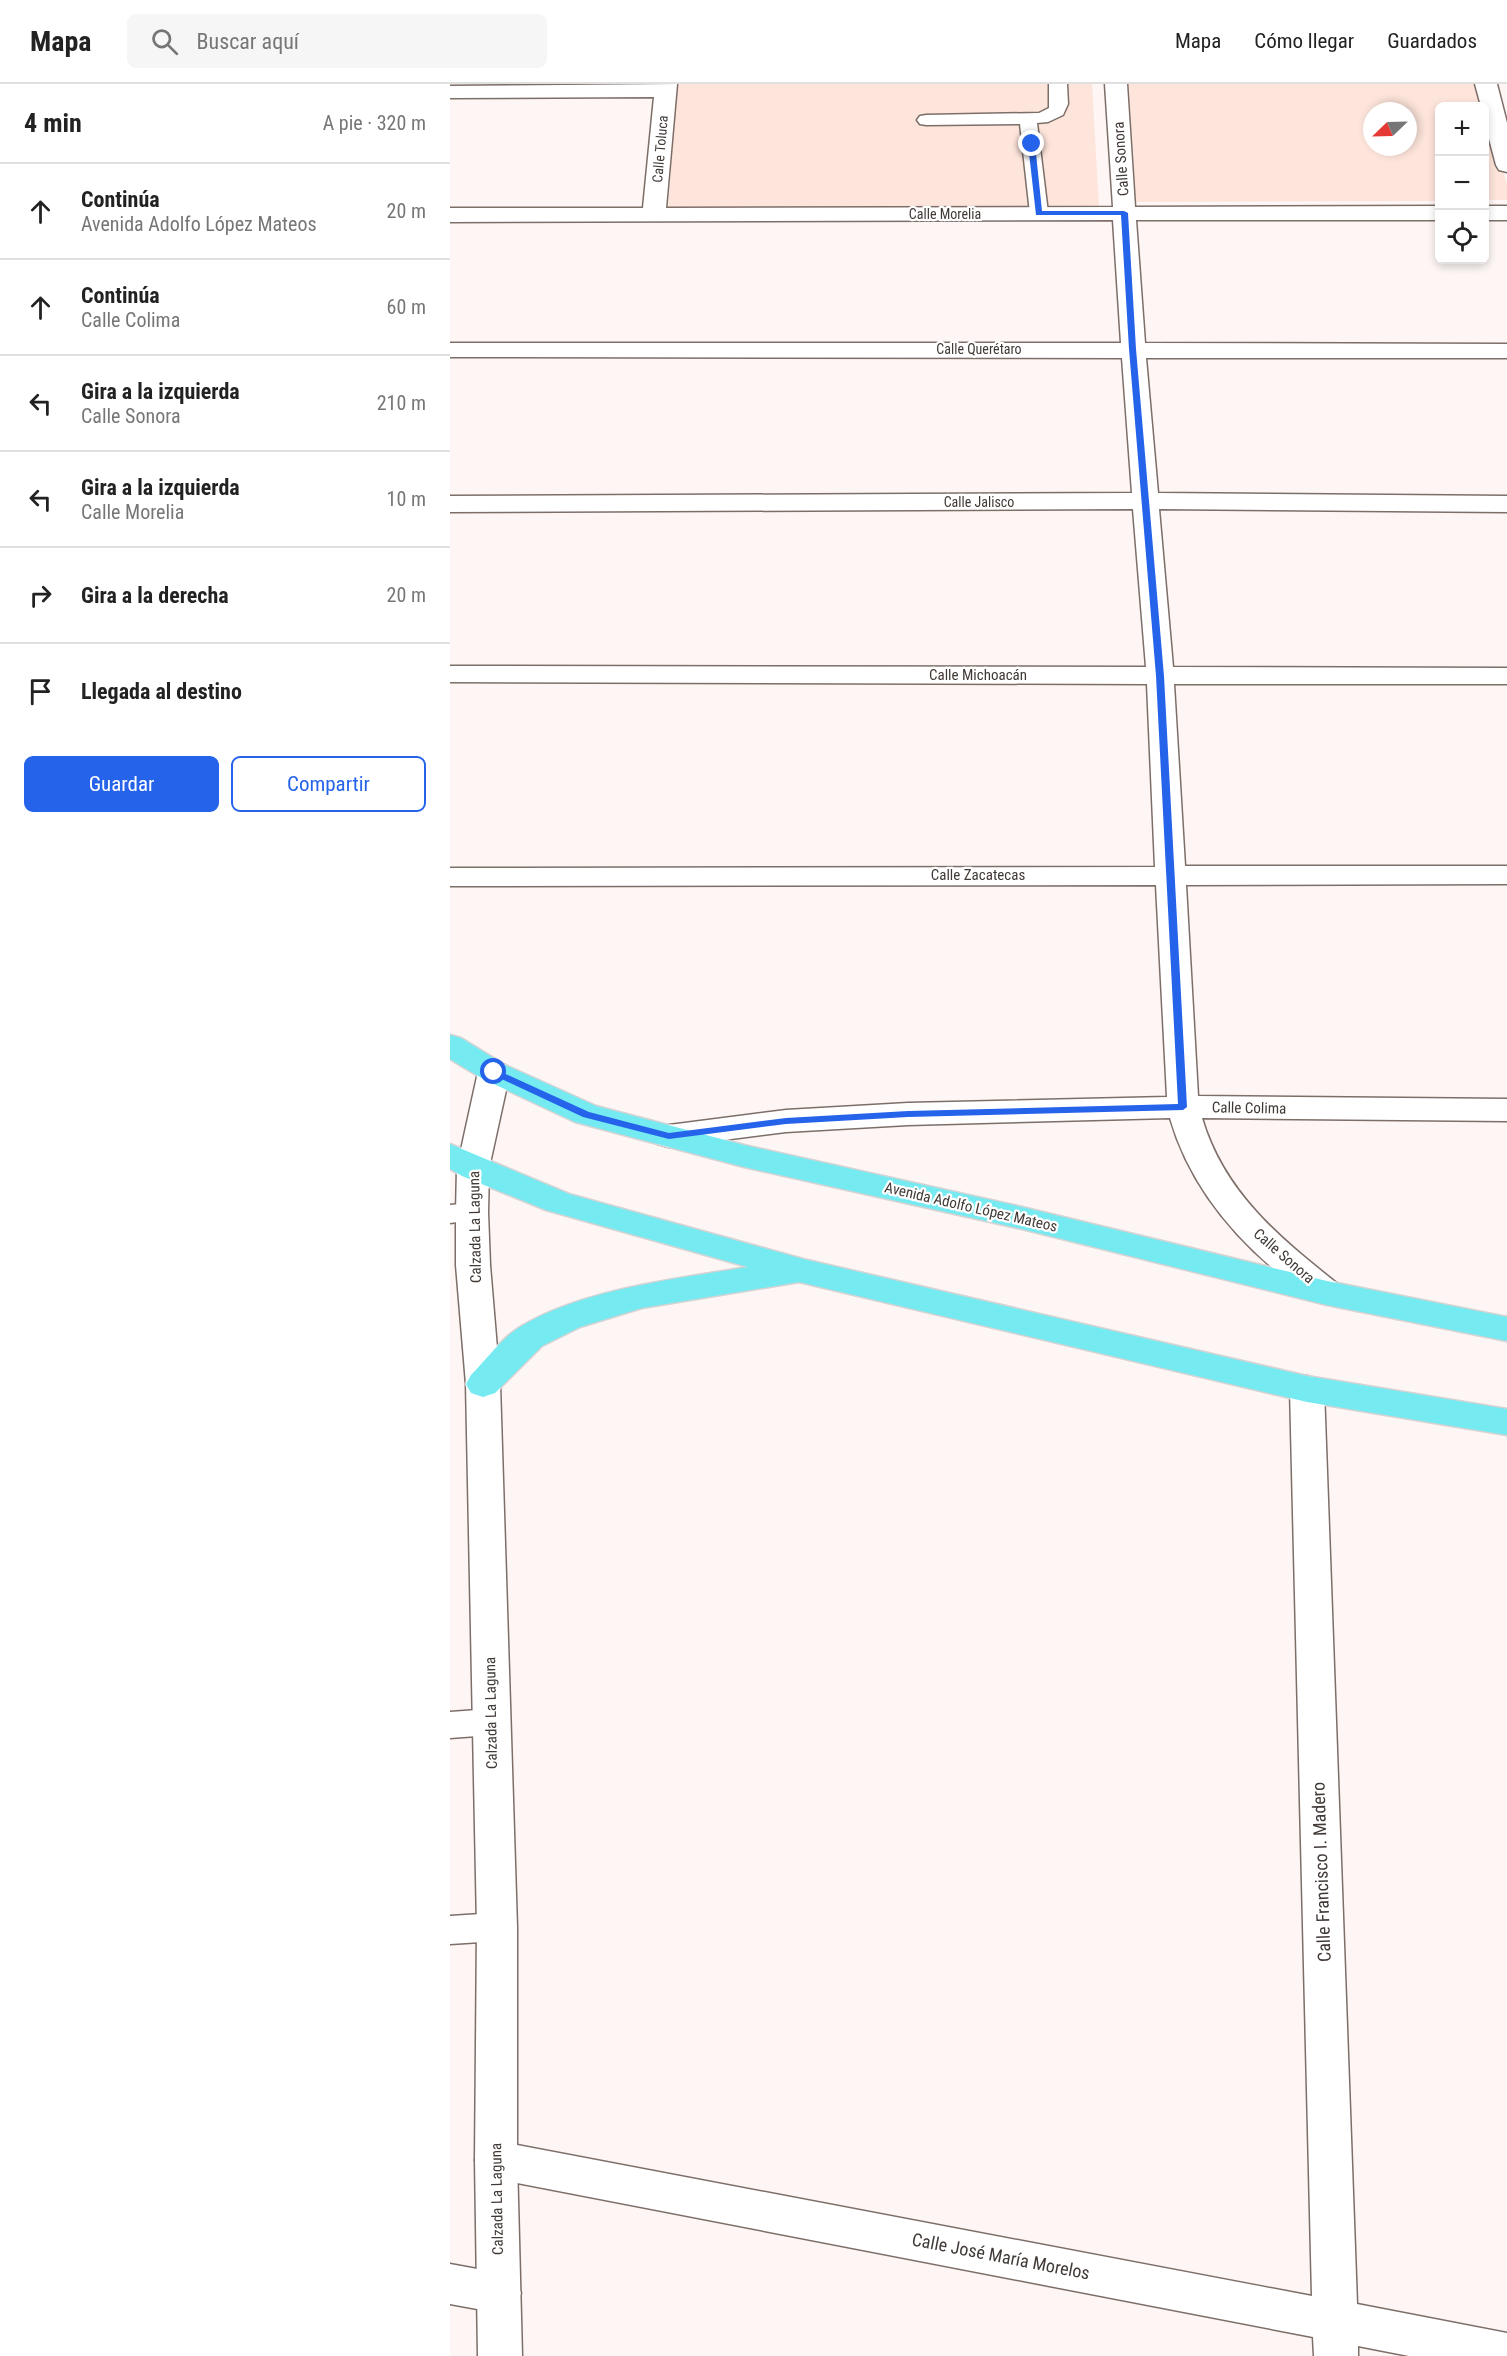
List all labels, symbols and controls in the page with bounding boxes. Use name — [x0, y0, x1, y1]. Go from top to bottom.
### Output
search box — [127, 14, 547, 68]
text: Mapa — [30, 25, 91, 58]
icon: search — [148, 25, 181, 58]
text: Buscar aquí — [196, 29, 299, 54]
text: Mapa — [1175, 29, 1221, 53]
text: Cómo llegar — [1254, 29, 1354, 53]
text: Guardados — [1387, 29, 1477, 53]
north arrow — [1363, 102, 1417, 156]
map controls — [1435, 102, 1489, 264]
button: + — [1435, 102, 1489, 156]
text: 4 min — [24, 108, 82, 138]
text: A pie · 320 m — [323, 111, 426, 135]
street label: Calle Toluca — [649, 115, 671, 183]
street label: Calle Sonora — [1109, 121, 1133, 197]
route end — [1018, 130, 1044, 156]
button: − — [1435, 156, 1489, 210]
text: Continúa — [81, 187, 160, 212]
icon: ahead — [24, 195, 57, 228]
text: 20 m — [387, 199, 426, 223]
street label: Calle Morelia — [909, 206, 981, 222]
button: locate — [1435, 210, 1489, 264]
text: Avenida Adolfo López Mateos — [81, 212, 317, 236]
text: Continúa — [81, 283, 160, 308]
icon: ahead — [24, 291, 57, 324]
text: 60 m — [387, 295, 426, 319]
text: Calle Colima — [81, 308, 180, 332]
street label: Calle Querétaro — [936, 341, 1022, 357]
text: Gira a la izquierda — [81, 379, 240, 404]
icon: left — [24, 387, 57, 420]
text: 210 m — [377, 391, 426, 415]
text: Calle Sonora — [81, 404, 180, 428]
text: Gira a la izquierda — [81, 475, 240, 500]
icon: left — [24, 483, 57, 516]
text: 10 m — [387, 487, 426, 511]
street label: Calle Jalisco — [944, 494, 1014, 510]
text: Calle Morelia — [81, 500, 184, 524]
icon: right — [24, 579, 57, 612]
text: Gira a la derecha — [81, 583, 229, 608]
text: 20 m — [387, 583, 426, 607]
street label: Calle Michoacán — [929, 666, 1027, 684]
icon: arrive — [24, 675, 57, 708]
text: Llegada al destino — [81, 679, 242, 704]
button: Guardar — [24, 756, 219, 812]
button: Compartir — [231, 756, 426, 812]
street label: Calle Zacatecas — [931, 866, 1025, 884]
route start — [480, 1058, 506, 1084]
street label: Calle Colima — [1212, 1098, 1286, 1118]
street label: Calzada La Laguna — [465, 1171, 485, 1283]
street label: Avenida Adolfo López Mateos — [883, 1178, 1059, 1236]
street label: Calle Sonora — [1250, 1225, 1318, 1287]
street label: Calzada La Laguna — [481, 1657, 501, 1769]
street label: Calle Francisco I. Madero — [1307, 1782, 1335, 1962]
street label: Calzada La Laguna — [487, 2143, 507, 2255]
street label: Calle José María Morelos — [910, 2228, 1092, 2284]

